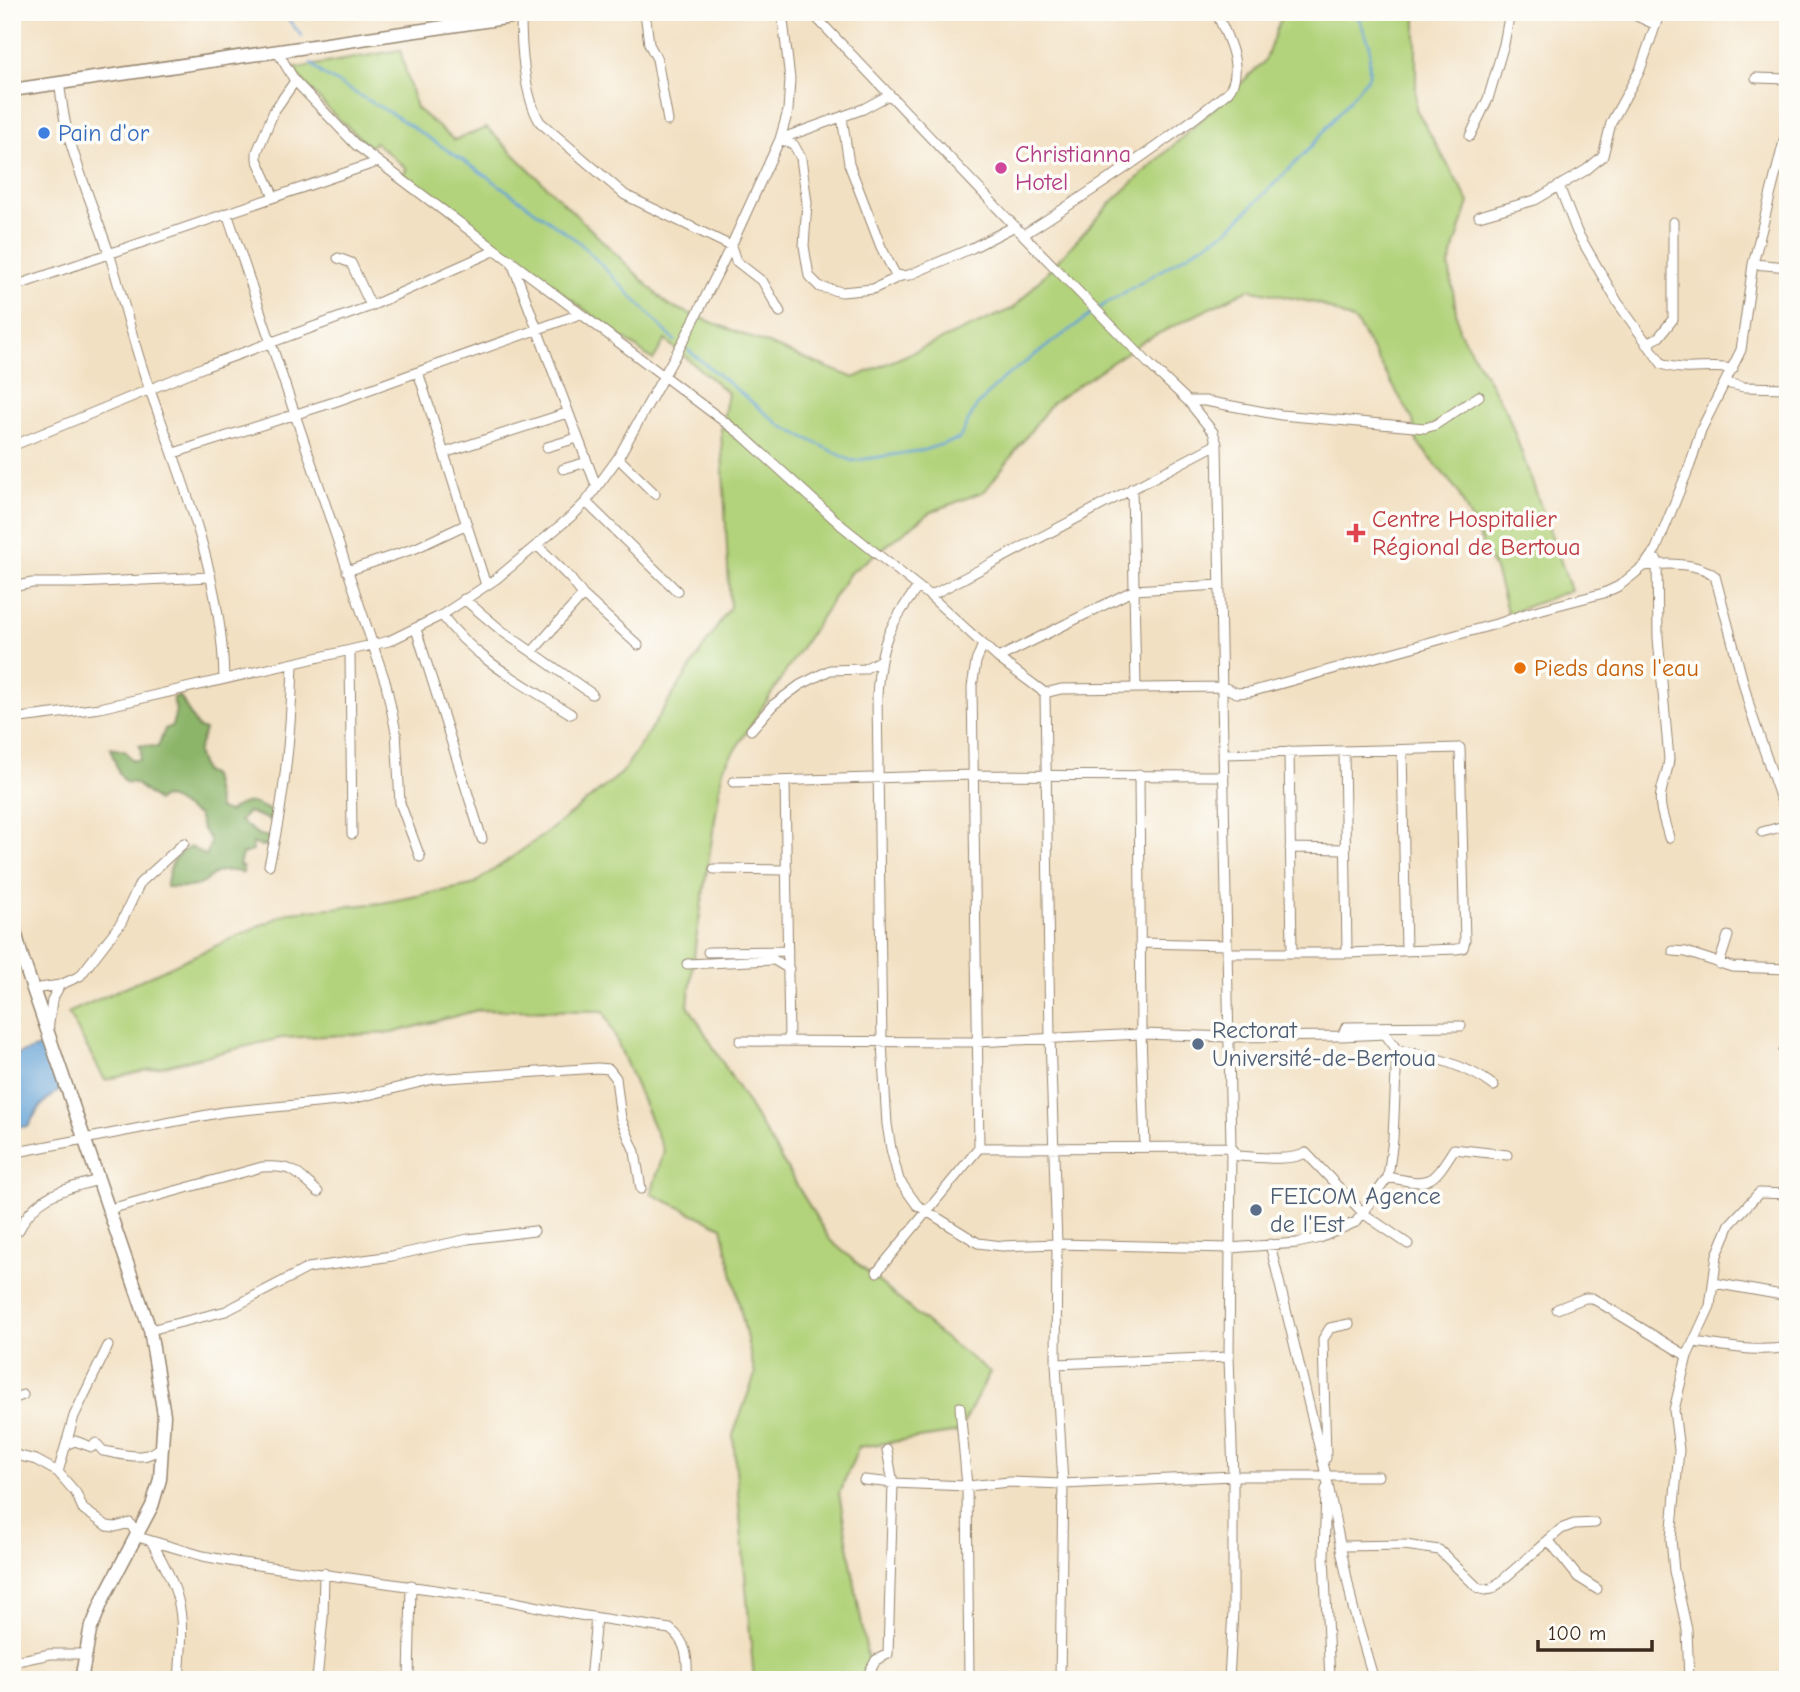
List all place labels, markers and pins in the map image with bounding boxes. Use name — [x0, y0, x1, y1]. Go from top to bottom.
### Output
place label: Pain d'or — [58, 119, 150, 147]
marker: Pain d'or — [36, 125, 52, 141]
place label: Christianna Hotel — [1015, 140, 1131, 196]
marker: Christianna Hotel — [993, 160, 1009, 176]
place label: Centre Hospitalier Régional de Bertoua — [1372, 505, 1581, 561]
marker: Centre Hospitalier Régional de Bertoua — [1346, 523, 1366, 543]
place label: Pieds dans l'eau — [1534, 654, 1699, 682]
marker: Pieds dans l'eau — [1512, 660, 1528, 676]
place label: Rectorat Université-de-Bertoua — [1212, 1016, 1436, 1072]
marker: Rectorat Université-de-Bertoua — [1190, 1036, 1206, 1052]
place label: FEICOM Agence de l'Est — [1270, 1182, 1441, 1238]
marker: FEICOM Agence de l'Est — [1248, 1202, 1264, 1218]

